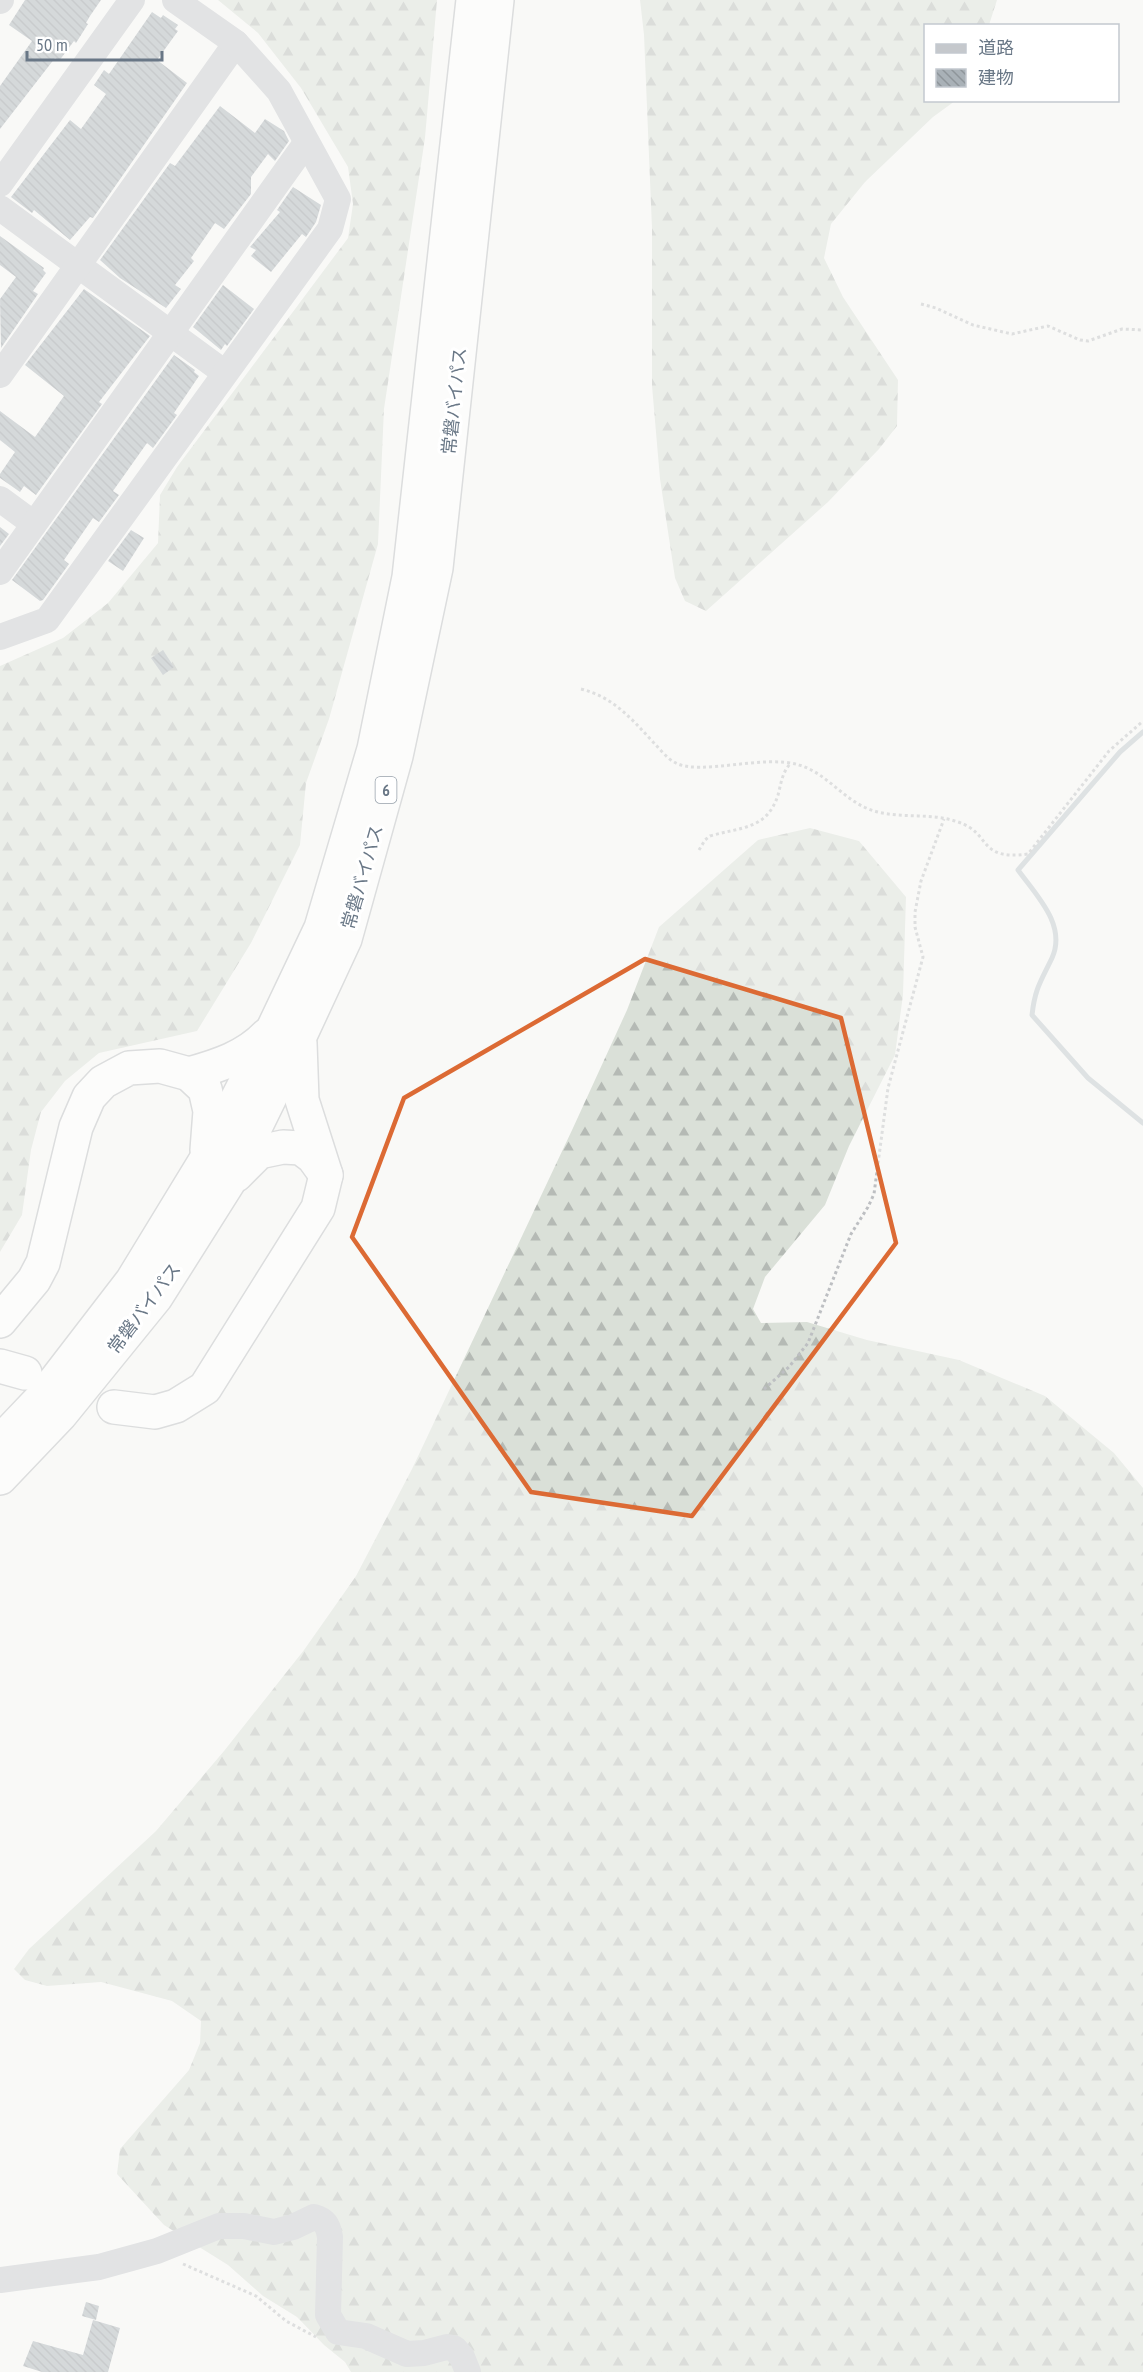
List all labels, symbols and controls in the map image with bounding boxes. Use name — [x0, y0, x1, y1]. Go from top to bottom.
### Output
scale bar — [27, 24, 162, 62]
legend — [924, 24, 1119, 102]
text: 50 m — [36, 33, 68, 56]
text: 道路 — [978, 36, 1014, 59]
text: 建物 — [978, 66, 1014, 89]
street label: 常磐バイパス — [437, 346, 471, 456]
road number: 6 — [376, 777, 396, 803]
street label: 常磐バイパス — [336, 822, 388, 932]
street label: 常磐バイパス — [102, 1258, 186, 1358]

